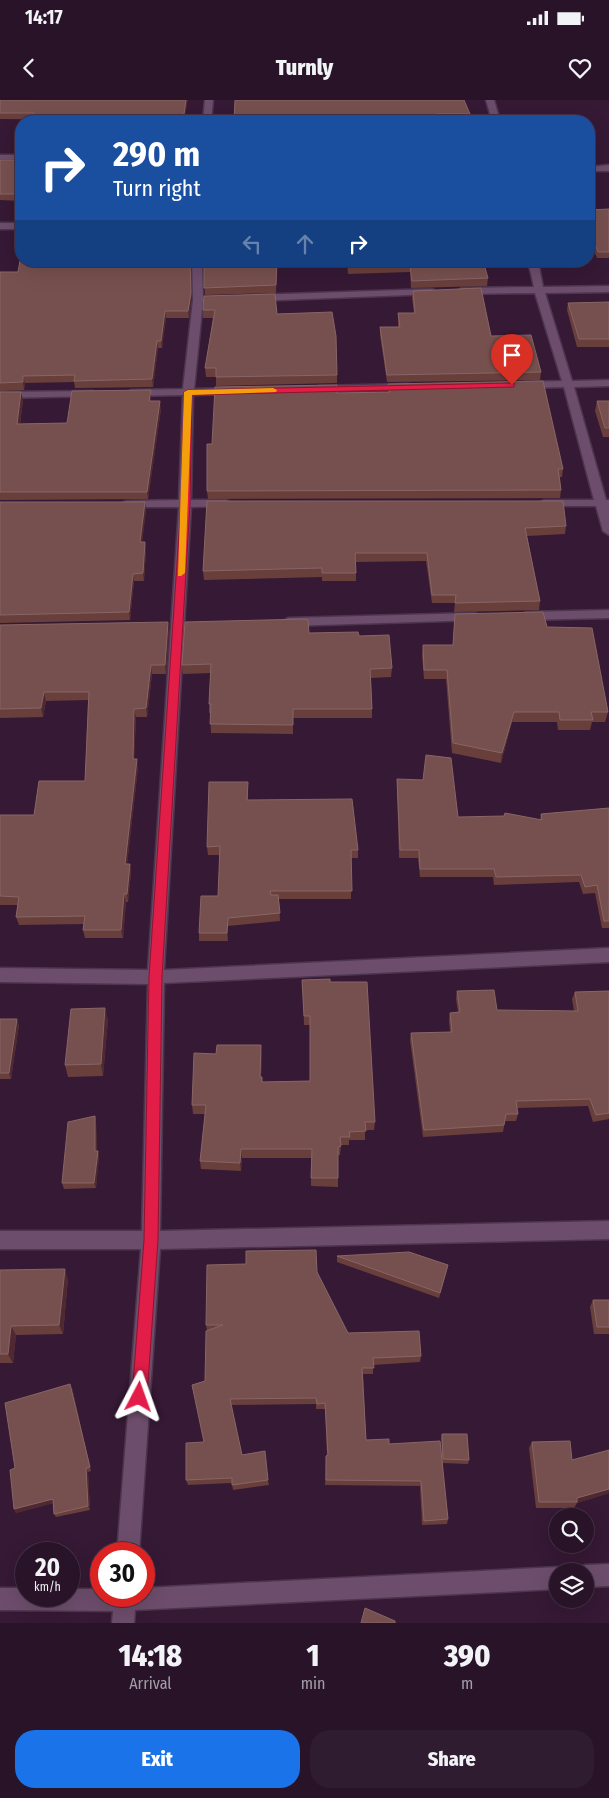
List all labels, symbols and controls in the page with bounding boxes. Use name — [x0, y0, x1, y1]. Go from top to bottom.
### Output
text: 14:17 — [25, 6, 63, 29]
icon: back — [15, 54, 43, 82]
text: Turnly — [276, 54, 333, 81]
icon: heart — [566, 54, 594, 82]
text: 290 m — [113, 133, 200, 175]
icon: right — [30, 135, 95, 200]
text: Turn right — [113, 175, 201, 202]
icon: left — [238, 230, 266, 258]
icon: ahead — [291, 230, 319, 258]
icon: right — [344, 230, 372, 258]
pin — [491, 334, 533, 385]
icon: arrive — [498, 341, 526, 369]
position arrow — [112, 1370, 164, 1422]
map controls — [549, 1508, 594, 1608]
button: search — [549, 1508, 594, 1553]
speed limit sign: 30 — [90, 1542, 155, 1607]
text: 20 — [35, 1553, 60, 1583]
button: layers — [549, 1563, 594, 1608]
text: km/h — [34, 1580, 61, 1594]
text: 14:18 — [118, 1638, 182, 1674]
text: 1 — [307, 1638, 320, 1674]
text: 390 — [444, 1638, 491, 1674]
text: Arrival — [129, 1674, 172, 1693]
text: min — [301, 1674, 325, 1693]
text: m — [461, 1674, 473, 1693]
button: Exit — [15, 1730, 300, 1788]
button: Share — [310, 1730, 594, 1788]

